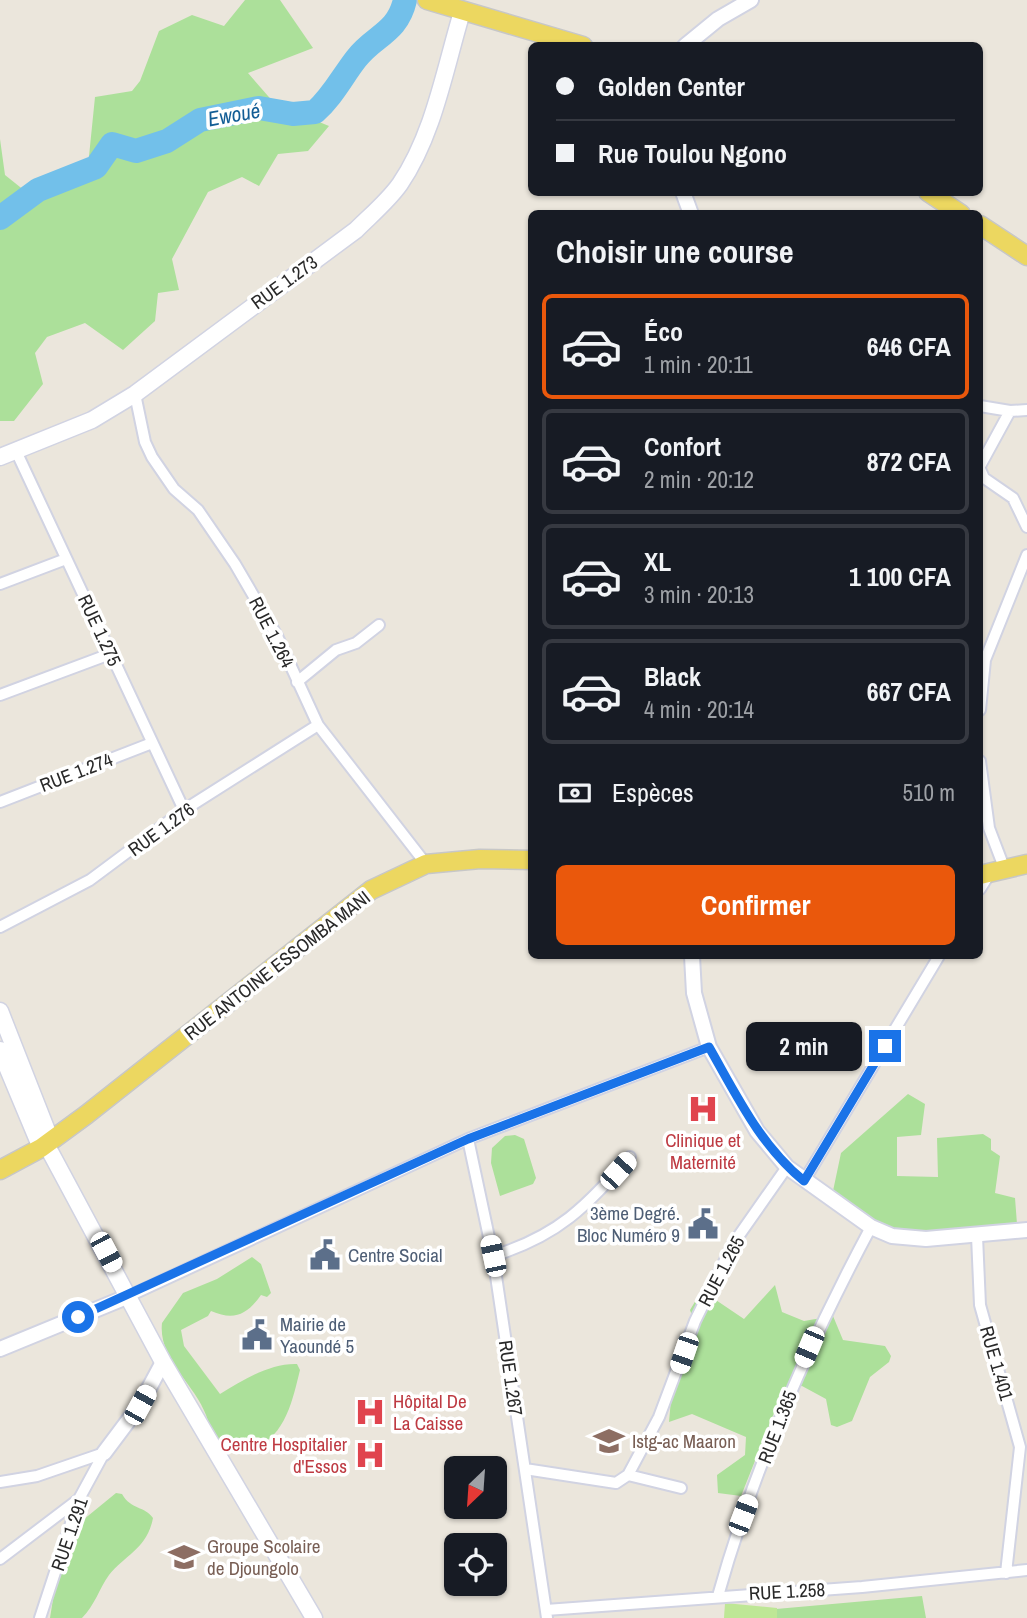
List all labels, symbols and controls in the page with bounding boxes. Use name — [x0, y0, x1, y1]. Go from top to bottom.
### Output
text: Golden Center — [598, 69, 745, 104]
water label: Ewoué — [205, 96, 262, 133]
text: Rue Toulou Ngono — [598, 136, 787, 171]
text: Choisir une course — [556, 230, 794, 273]
street label: RUE 1.273 — [246, 249, 322, 315]
text: Éco — [644, 314, 683, 349]
icon: car — [560, 315, 623, 378]
text: 646 CFA — [867, 329, 951, 364]
text: 1 min · 20:11 — [644, 349, 753, 380]
text: Confort — [644, 429, 721, 464]
icon: car — [560, 430, 623, 493]
text: 872 CFA — [867, 444, 951, 479]
text: 2 min · 20:12 — [644, 464, 754, 495]
text: XL — [644, 544, 671, 579]
icon: car — [560, 545, 623, 608]
text: 1 100 CFA — [849, 559, 951, 594]
text: 3 min · 20:13 — [644, 579, 754, 610]
street label: RUE 1.275 — [72, 590, 128, 670]
street label: RUE 1.264 — [243, 592, 301, 672]
text: Black — [644, 659, 701, 694]
icon: car — [560, 660, 623, 723]
text: 667 CFA — [867, 674, 951, 709]
text: 4 min · 20:14 — [644, 694, 754, 725]
street label: RUE 1.274 — [36, 746, 117, 798]
icon: cash — [556, 774, 594, 812]
text: Espèces — [612, 775, 694, 810]
text: 510 m — [903, 777, 955, 808]
street label: RUE 1.276 — [123, 796, 199, 862]
button: Confirmer — [556, 865, 955, 945]
street label: RUE ANTOINE ESSOMBA MANI — [179, 884, 375, 1046]
callout: 2 min — [745, 1021, 860, 1070]
route end — [869, 1030, 901, 1062]
text: 2 min — [779, 1031, 829, 1062]
hospital icon: Clinique et Maternité — [686, 1092, 720, 1126]
place label: Clinique et Maternité — [665, 1127, 741, 1175]
car — [597, 1148, 640, 1194]
place label: 3ème Degré. Bloc Numéro 9 — [577, 1200, 680, 1248]
public building icon: 3ème Degré. Bloc Numéro 9 — [686, 1207, 720, 1241]
car — [87, 1229, 126, 1275]
street label: RUE 1.265 — [692, 1231, 751, 1311]
car — [479, 1233, 508, 1279]
public building icon: Centre Social — [308, 1238, 342, 1272]
place label: Centre Social — [348, 1242, 442, 1268]
route start — [62, 1301, 94, 1333]
place label: Mairie de Yaoundé 5 — [280, 1311, 355, 1359]
public building icon: Mairie de Yaoundé 5 — [240, 1318, 274, 1352]
street label: RUE 1.401 — [974, 1323, 1020, 1404]
car — [792, 1324, 827, 1370]
car — [668, 1330, 701, 1376]
street label: RUE 1.267 — [493, 1338, 529, 1418]
car — [121, 1382, 160, 1428]
street label: RUE 1.365 — [751, 1386, 803, 1467]
place label: Hôpital De La Caisse — [393, 1388, 467, 1436]
hospital icon: Hôpital De La Caisse — [353, 1395, 387, 1429]
school or university icon: Istg-ac Maaron — [592, 1424, 626, 1458]
place label: Istg-ac Maaron — [632, 1428, 736, 1454]
place label: Centre Hospitalier d'Essos — [221, 1431, 348, 1479]
hospital icon: Centre Hospitalier d'Essos — [353, 1438, 387, 1472]
north arrow — [444, 1456, 508, 1519]
map controls — [444, 1456, 507, 1596]
car — [726, 1492, 761, 1538]
street label: RUE 1.291 — [44, 1493, 94, 1574]
place label: Groupe Scolaire de Djoungolo — [207, 1533, 320, 1581]
button: locate — [444, 1533, 507, 1596]
school or university icon: Groupe Scolaire de Djoungolo — [167, 1540, 201, 1574]
street label: RUE 1.258 — [748, 1576, 826, 1606]

